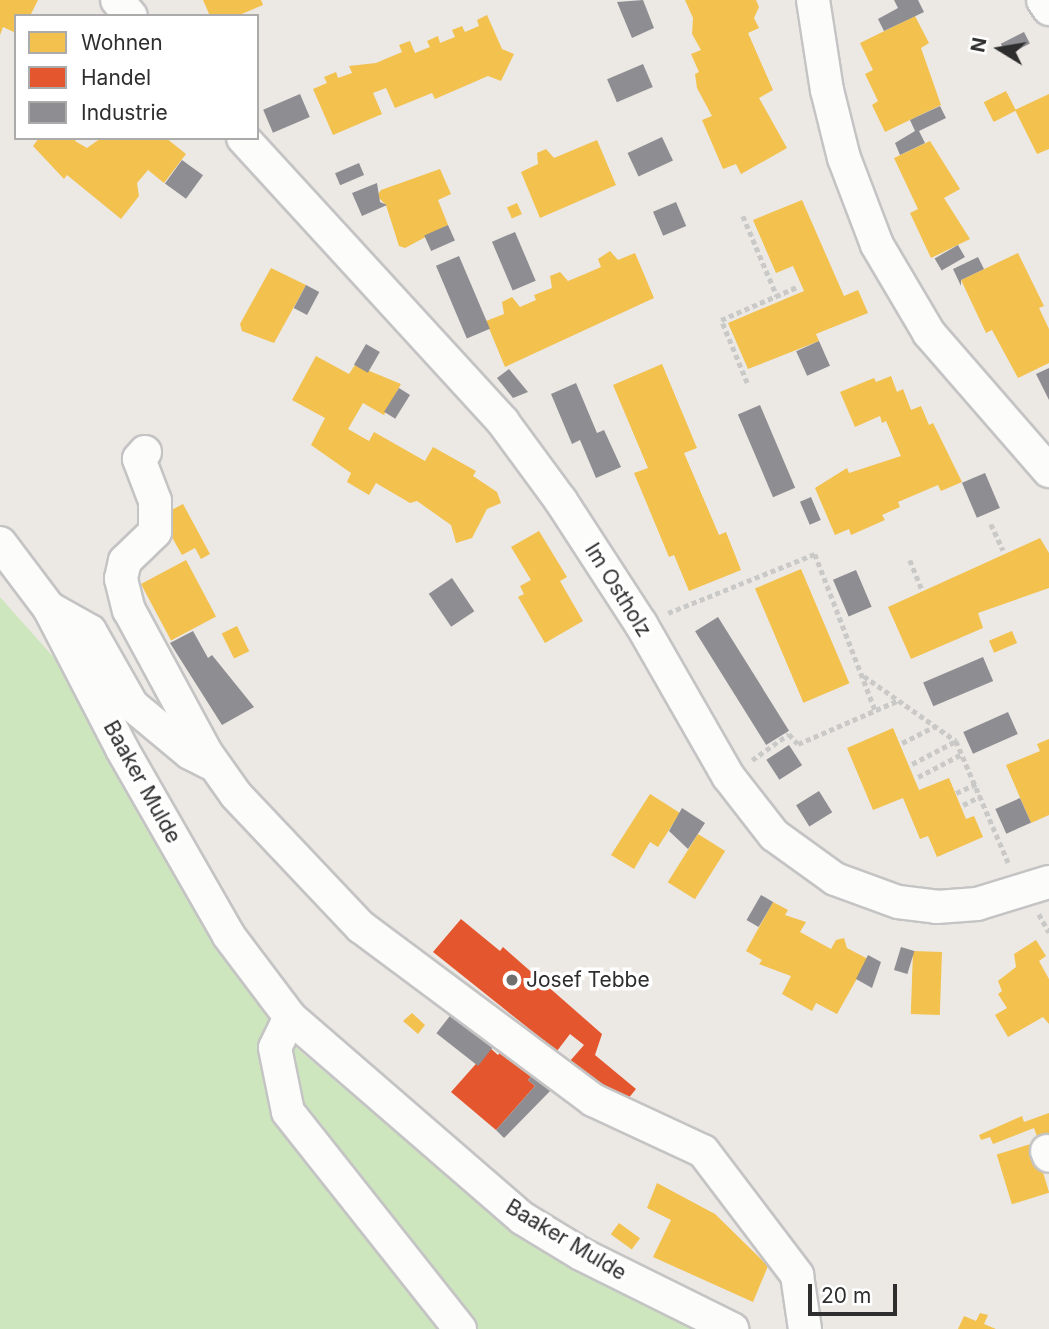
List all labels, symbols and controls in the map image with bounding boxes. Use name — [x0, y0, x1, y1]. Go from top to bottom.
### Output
legend — [14, 14, 259, 140]
north arrow — [965, 14, 1035, 84]
text: Wohnen — [81, 30, 163, 55]
text: N — [966, 36, 992, 54]
text: Handel — [81, 65, 151, 90]
text: Industrie — [81, 100, 168, 125]
street label: Im Ostholz — [579, 539, 657, 641]
street label: Baaker Mulde — [98, 716, 186, 848]
place label: Josef Tebbe — [526, 967, 650, 993]
marker: Josef Tebbe — [504, 972, 520, 988]
street label: Baaker Mulde — [501, 1194, 631, 1286]
scale bar — [811, 1270, 900, 1314]
text: 20 m — [821, 1283, 871, 1308]

